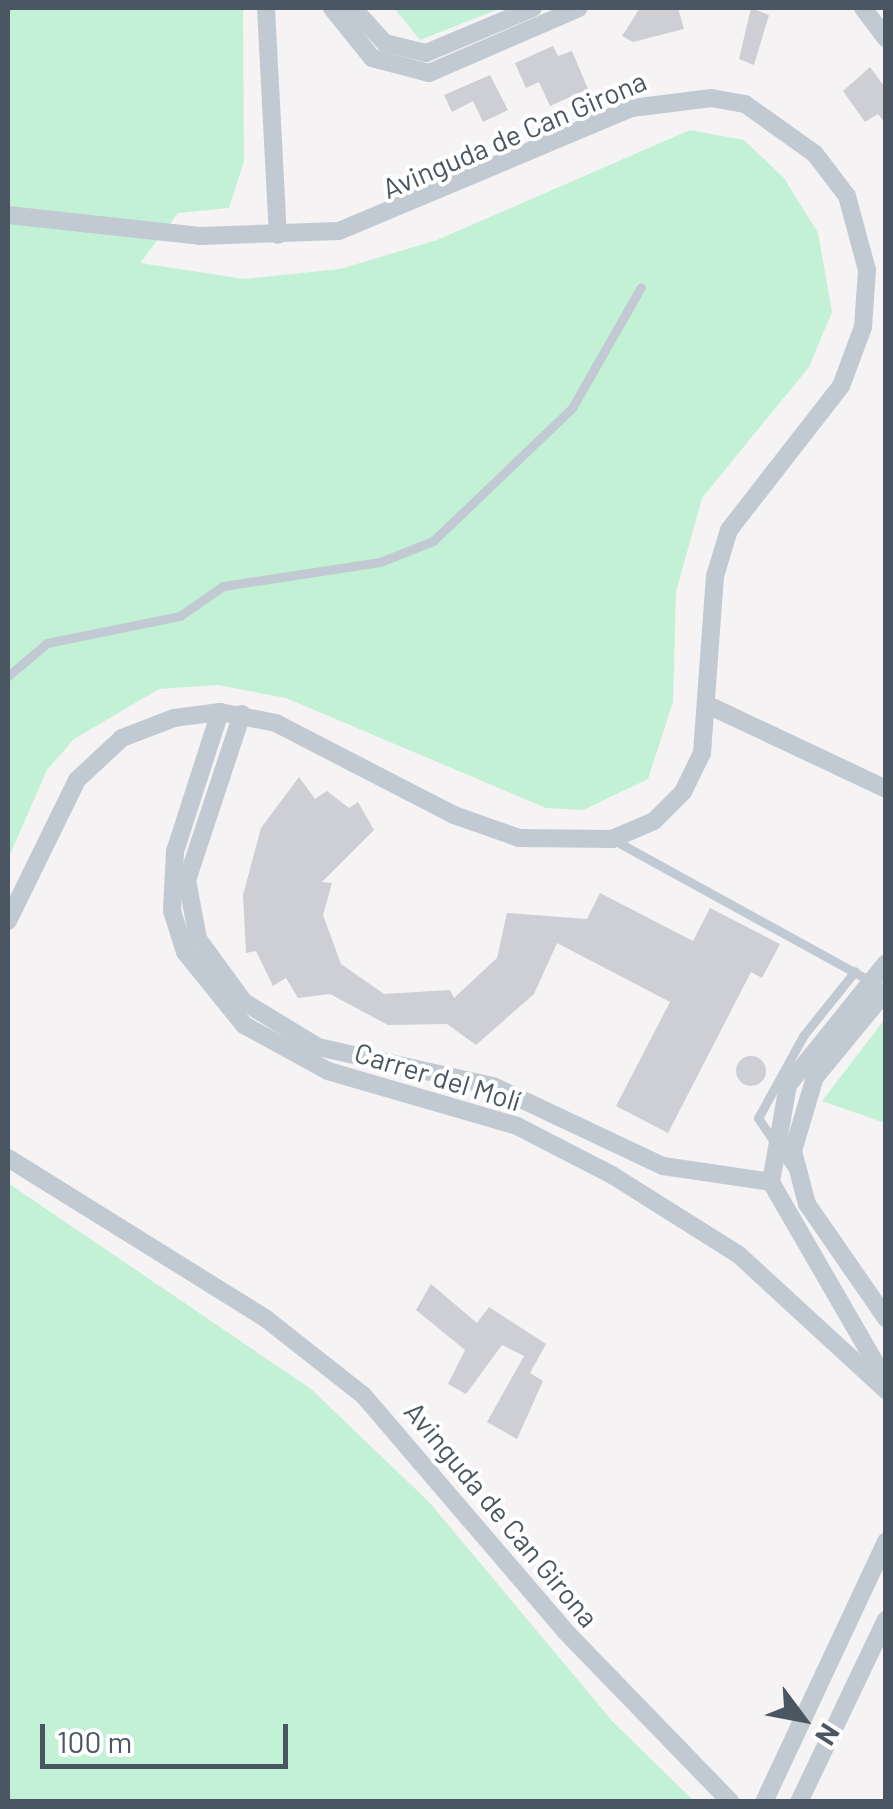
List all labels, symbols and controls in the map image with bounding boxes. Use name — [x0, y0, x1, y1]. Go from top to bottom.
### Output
street label: Avinguda de Can Girona — [377, 63, 651, 205]
street label: Carrer del Molí — [351, 1035, 525, 1117]
street label: Avinguda de Can Girona — [398, 1395, 606, 1633]
north arrow — [753, 1669, 853, 1769]
scale bar — [45, 1704, 292, 1766]
text: N — [809, 1718, 848, 1752]
text: 100 m — [57, 1723, 132, 1759]

